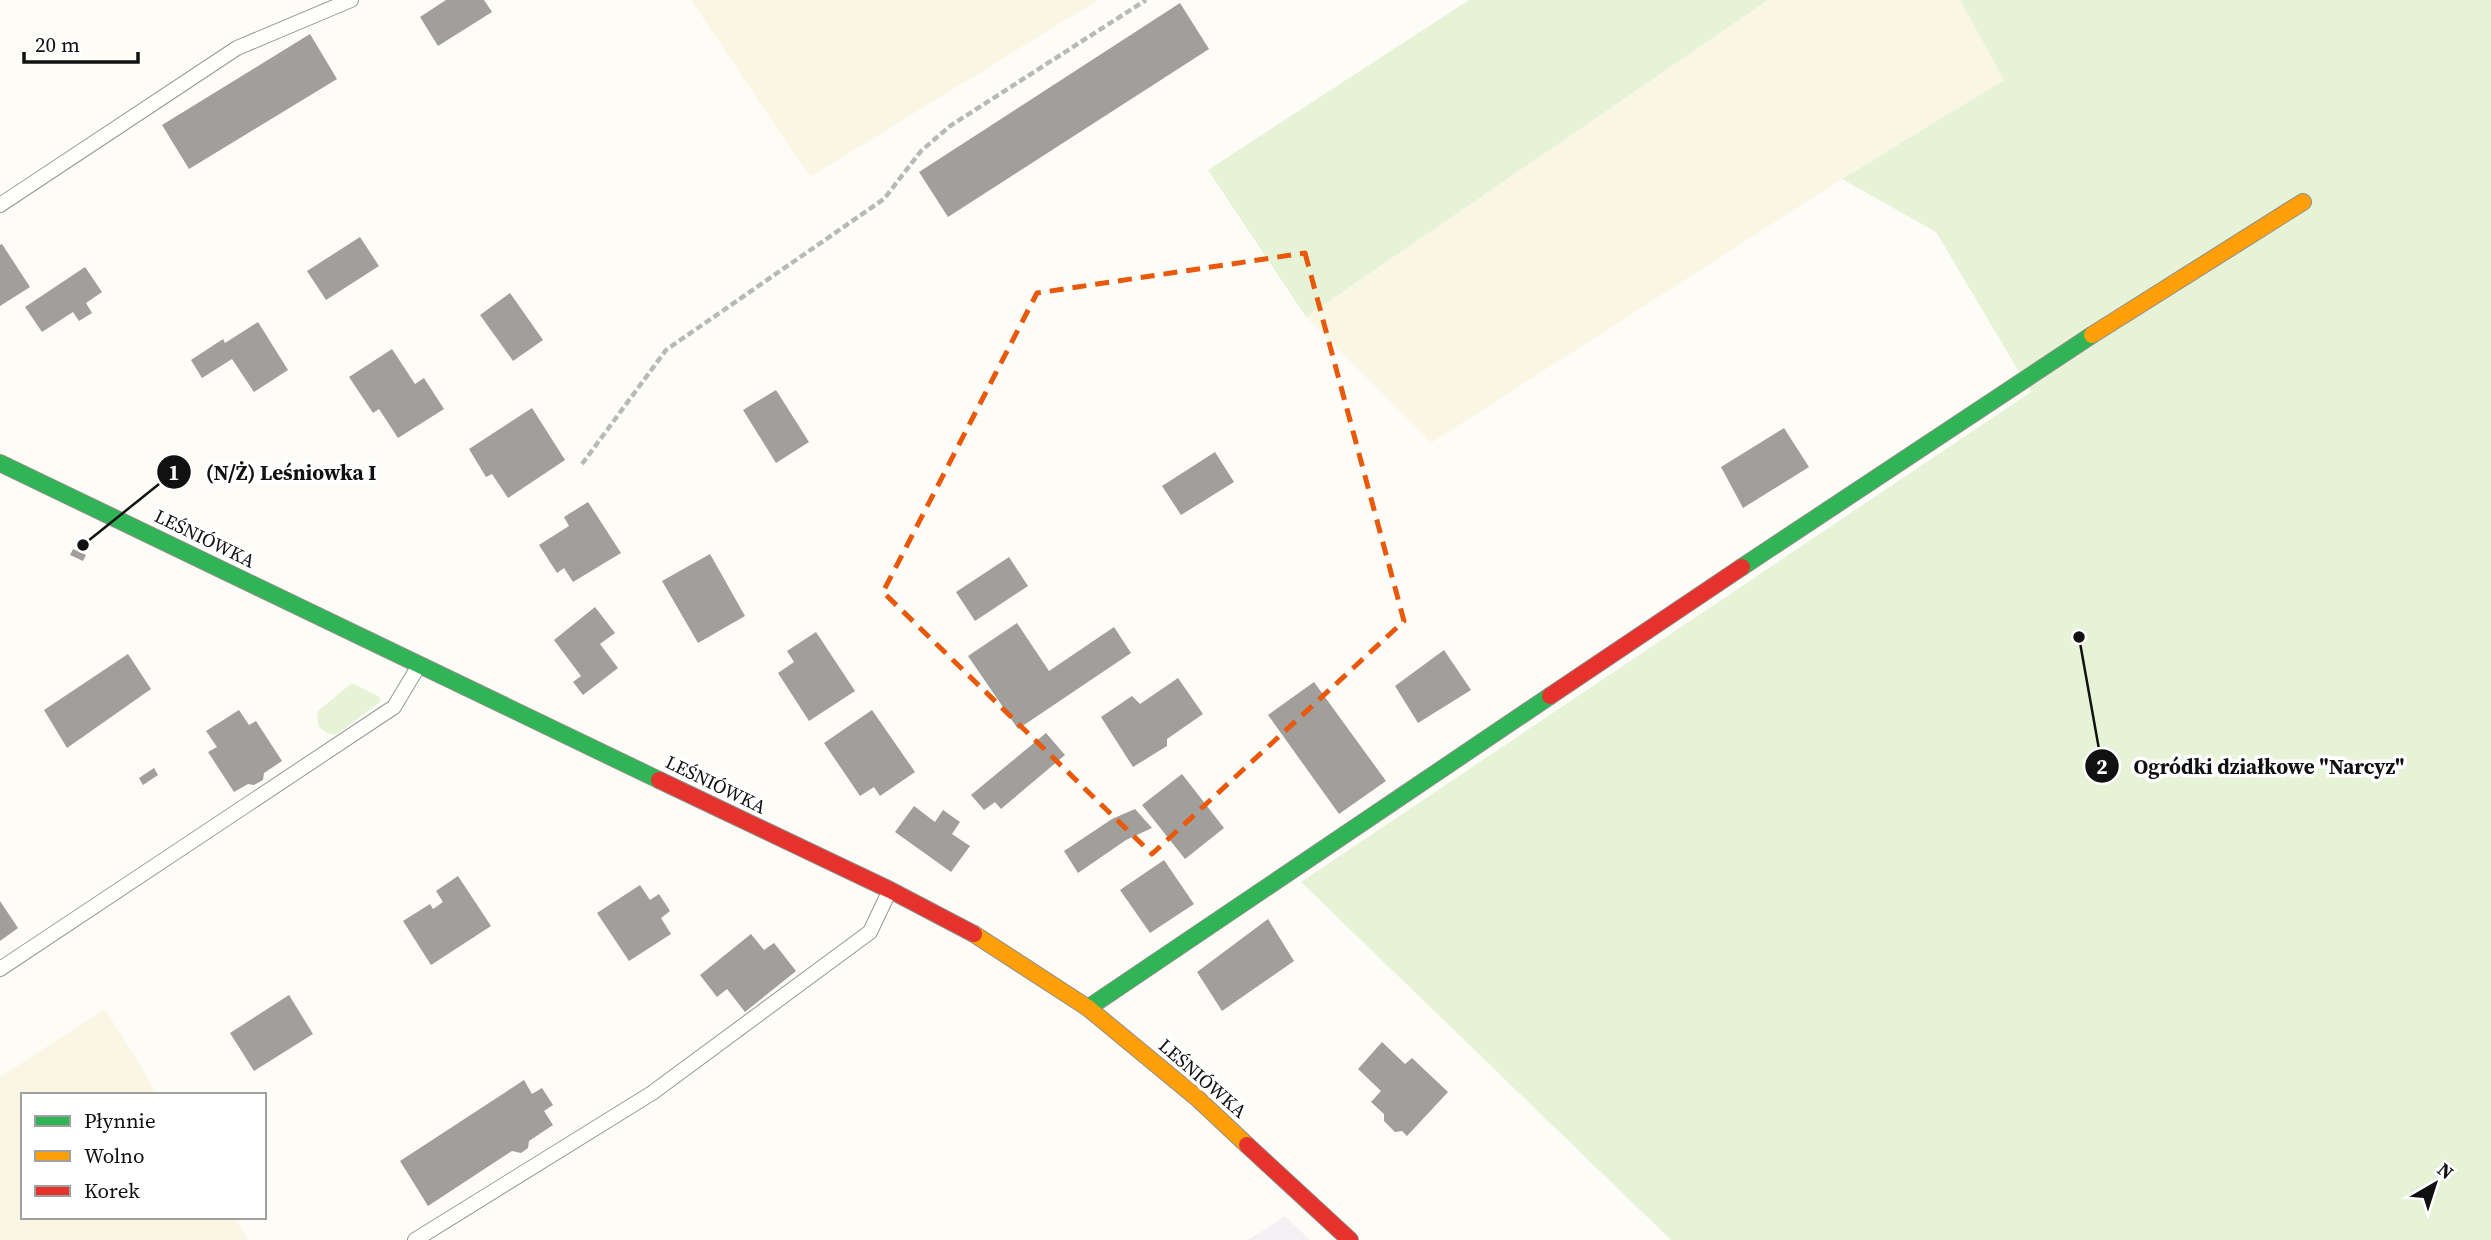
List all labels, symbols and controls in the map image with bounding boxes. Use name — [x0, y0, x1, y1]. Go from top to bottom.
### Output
scale bar — [24, 21, 138, 65]
text: 20 m — [35, 30, 80, 59]
callout: (N/Ż) Leśniowka I — [156, 451, 390, 493]
text: 1 — [168, 458, 180, 487]
text: (N/Ż) Leśniowka I — [206, 458, 376, 487]
street label: LEŚNIÓWKA — [150, 502, 260, 574]
callout: Ogródki działkowe "Narcyz" — [2085, 745, 2419, 787]
street label: LEŚNIÓWKA — [661, 748, 771, 820]
text: 2 — [2096, 752, 2108, 781]
text: Ogródki działkowe "Narcyz" — [2133, 752, 2405, 781]
street label: LEŚNIÓWKA — [1153, 1032, 1253, 1124]
legend — [21, 1093, 266, 1219]
text: Płynnie — [84, 1106, 156, 1135]
text: Wolno — [84, 1141, 145, 1170]
north arrow — [2400, 1149, 2470, 1219]
text: N — [2432, 1156, 2459, 1185]
text: Korek — [84, 1176, 140, 1205]

